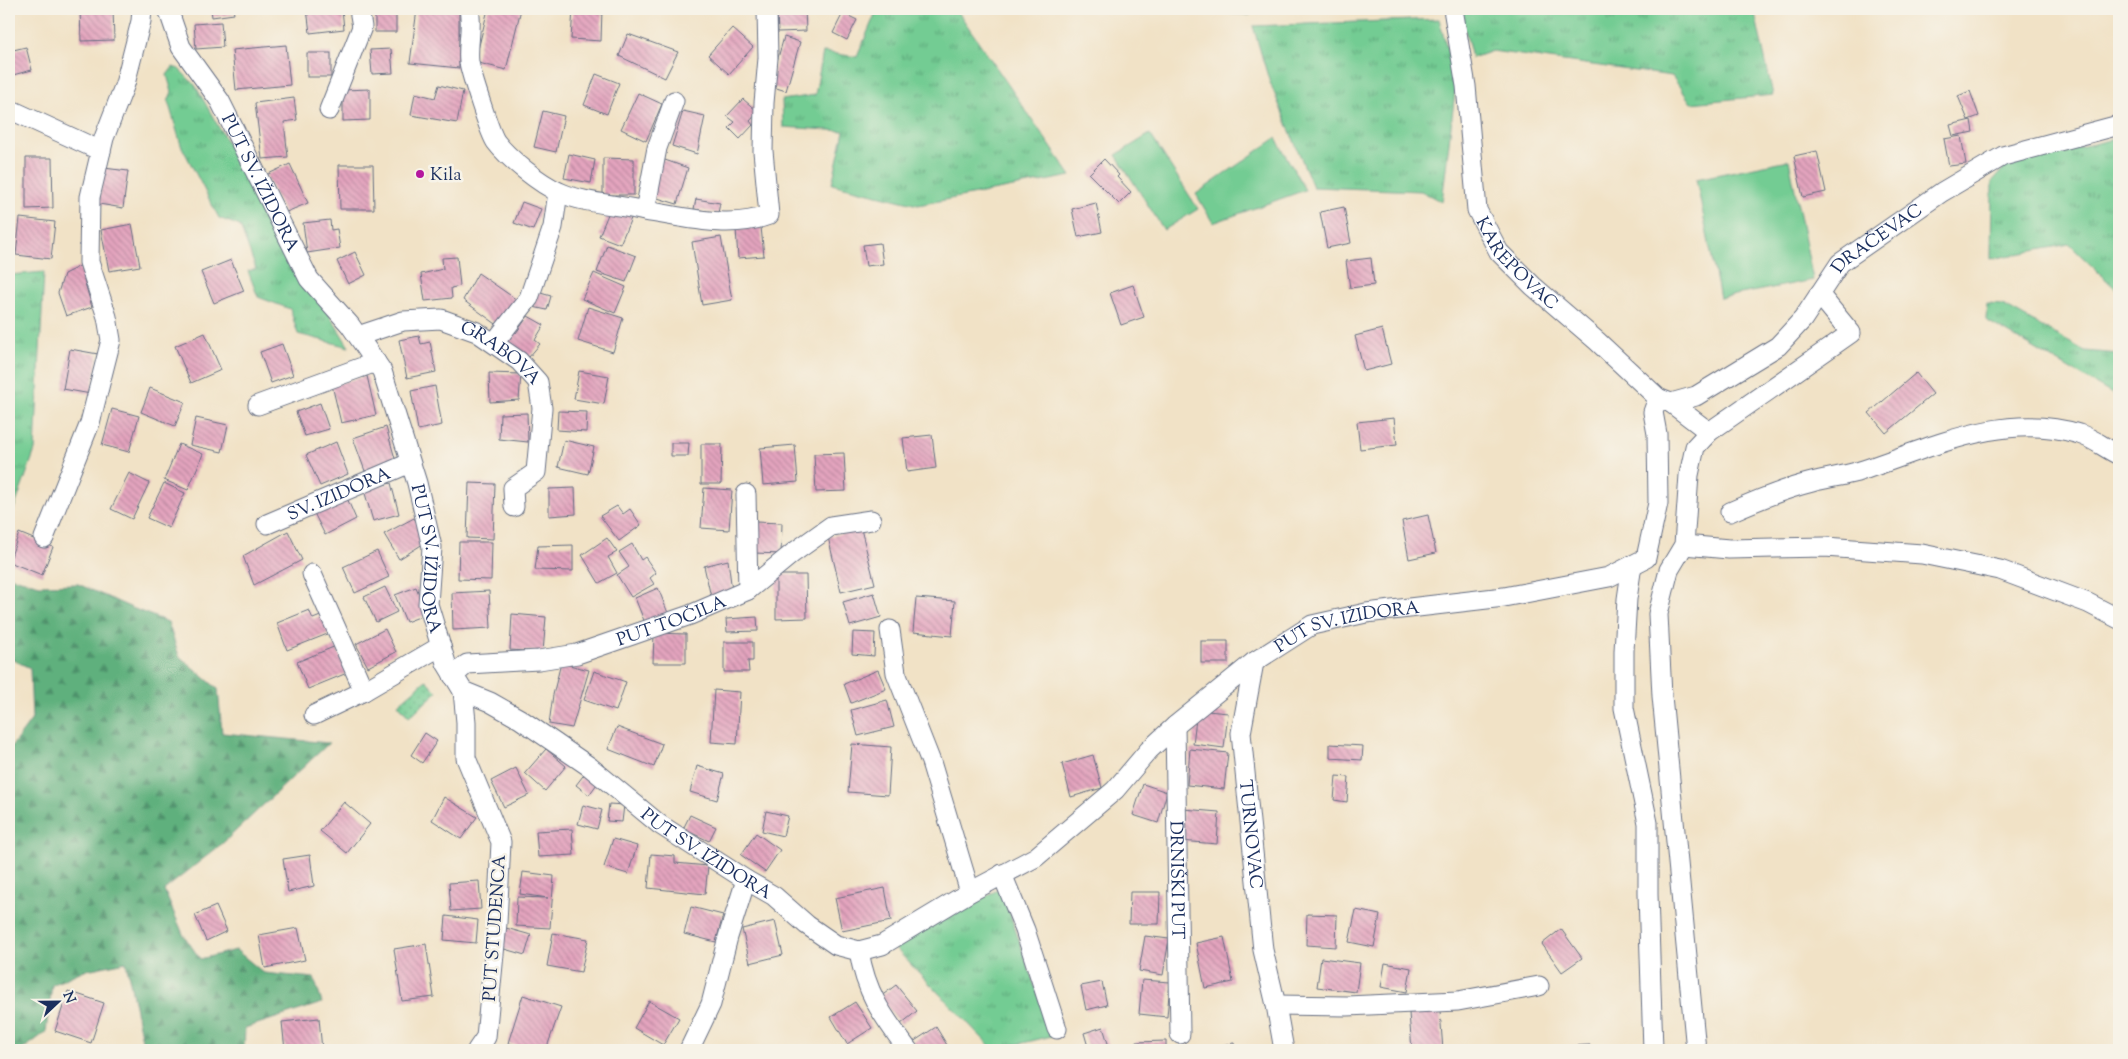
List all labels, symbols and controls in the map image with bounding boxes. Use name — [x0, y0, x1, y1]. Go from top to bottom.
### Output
street label: PUT SV. IŽIDORA — [213, 110, 305, 257]
place label: Kila — [430, 163, 461, 189]
marker: Kila — [414, 168, 426, 180]
street label: DRAČEVAC — [1826, 198, 1928, 279]
street label: KAREPOVAC — [1468, 213, 1563, 317]
street label: GRABOVA — [457, 316, 546, 392]
street label: SV. IZIDORA — [284, 461, 396, 529]
street label: PUT SV. IŽIDORA — [403, 482, 447, 638]
street label: PUT TOČILA — [613, 590, 731, 654]
street label: PUT SV. IŽIDORA — [1270, 596, 1421, 661]
street label: TURNOVAC — [1231, 779, 1268, 890]
street label: PUT SV. IŽIDORA — [634, 803, 776, 907]
street label: DRNIŠKI PUT — [1162, 821, 1189, 940]
street label: PUT STUDENCA — [478, 853, 514, 1002]
north arrow — [32, 976, 82, 1026]
text: N — [57, 989, 80, 1007]

